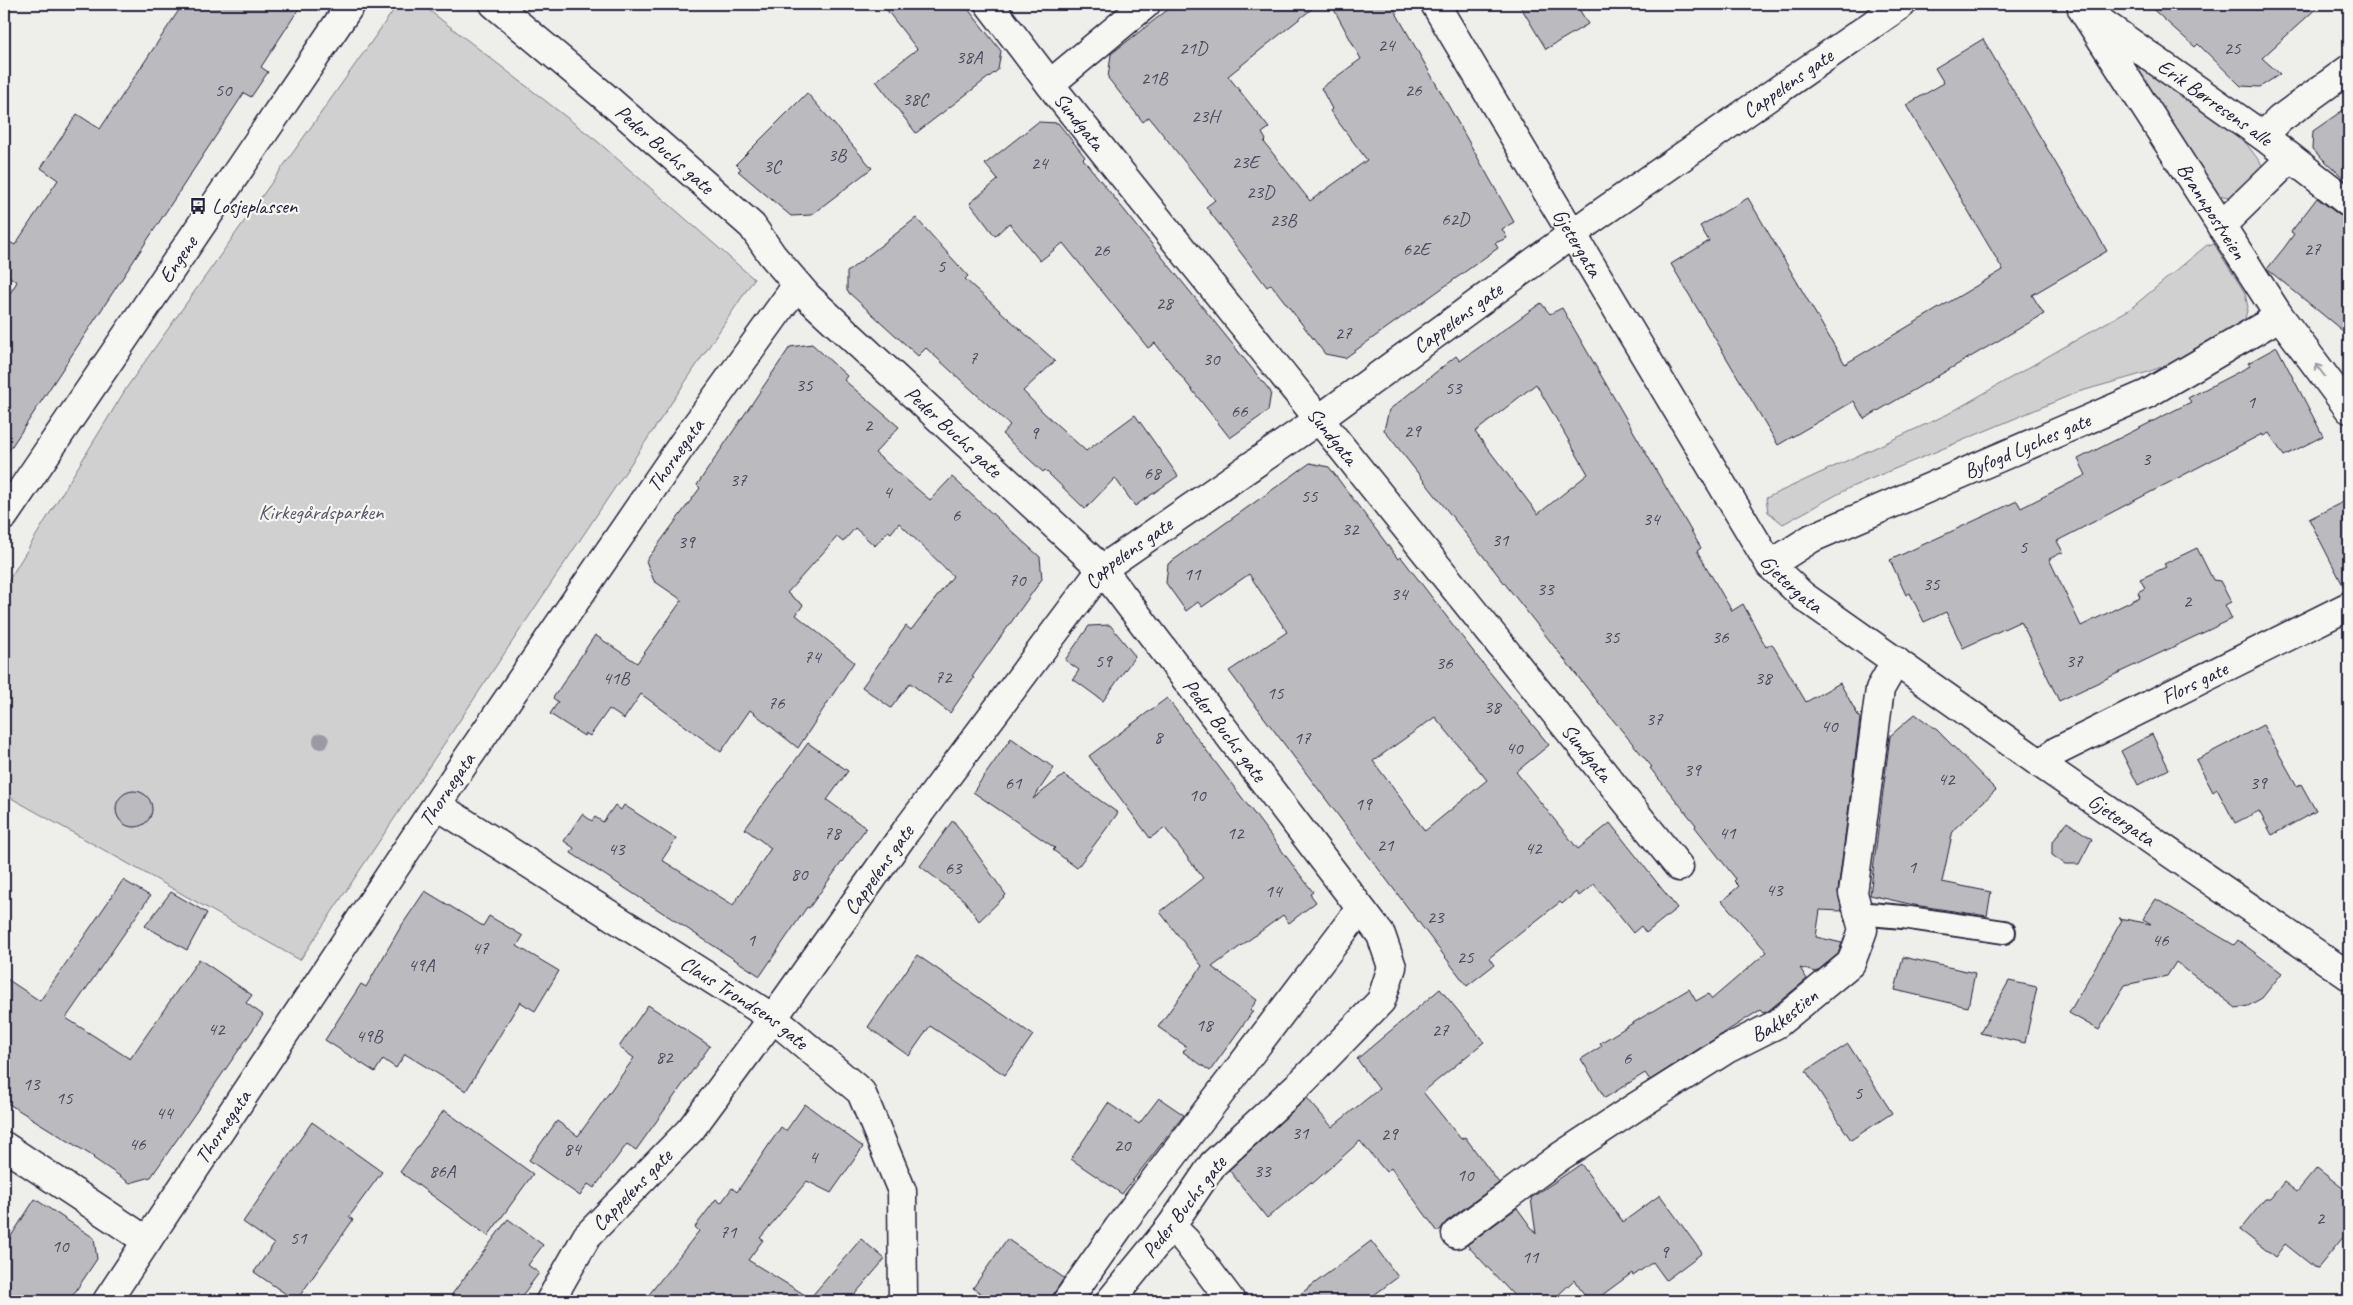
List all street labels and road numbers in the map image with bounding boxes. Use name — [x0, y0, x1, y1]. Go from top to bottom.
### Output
street label: Cappelens gate — [1737, 42, 1839, 124]
street label: Erik Børresens alle — [2153, 53, 2279, 153]
street label: Sundgata — [1048, 87, 1112, 157]
street label: Peder Buchs gate — [610, 99, 720, 200]
street label: Brannpostveien — [2171, 158, 2253, 265]
street label: Gjetergata — [1547, 204, 1609, 283]
street label: Engene — [153, 230, 204, 288]
street label: Cappelens gate — [1408, 276, 1508, 359]
street label: Peder Buchs gate — [900, 380, 1008, 484]
street label: Sundgata — [1301, 402, 1365, 472]
street label: Byfogd Lyches gate — [1960, 407, 2095, 484]
street label: Thornegata — [641, 412, 711, 497]
street label: Cappelens gate — [1078, 511, 1178, 594]
street label: Gjetergata — [1754, 551, 1829, 620]
street label: Flors gate — [2157, 655, 2233, 710]
street label: Peder Buchs gate — [1177, 673, 1273, 788]
street label: Sundgata — [1556, 718, 1619, 788]
street label: Thornegata — [413, 746, 482, 831]
street label: Gjetergata — [2083, 788, 2162, 853]
street label: Cappelens gate — [838, 819, 920, 920]
street label: Claus Trondsens gate — [676, 950, 814, 1056]
street label: Bakkestien — [1747, 982, 1824, 1048]
street label: Thornegata — [189, 1084, 258, 1169]
street label: Cappelens gate — [586, 1143, 678, 1236]
street label: Peder Buchs gate — [1136, 1150, 1233, 1263]

